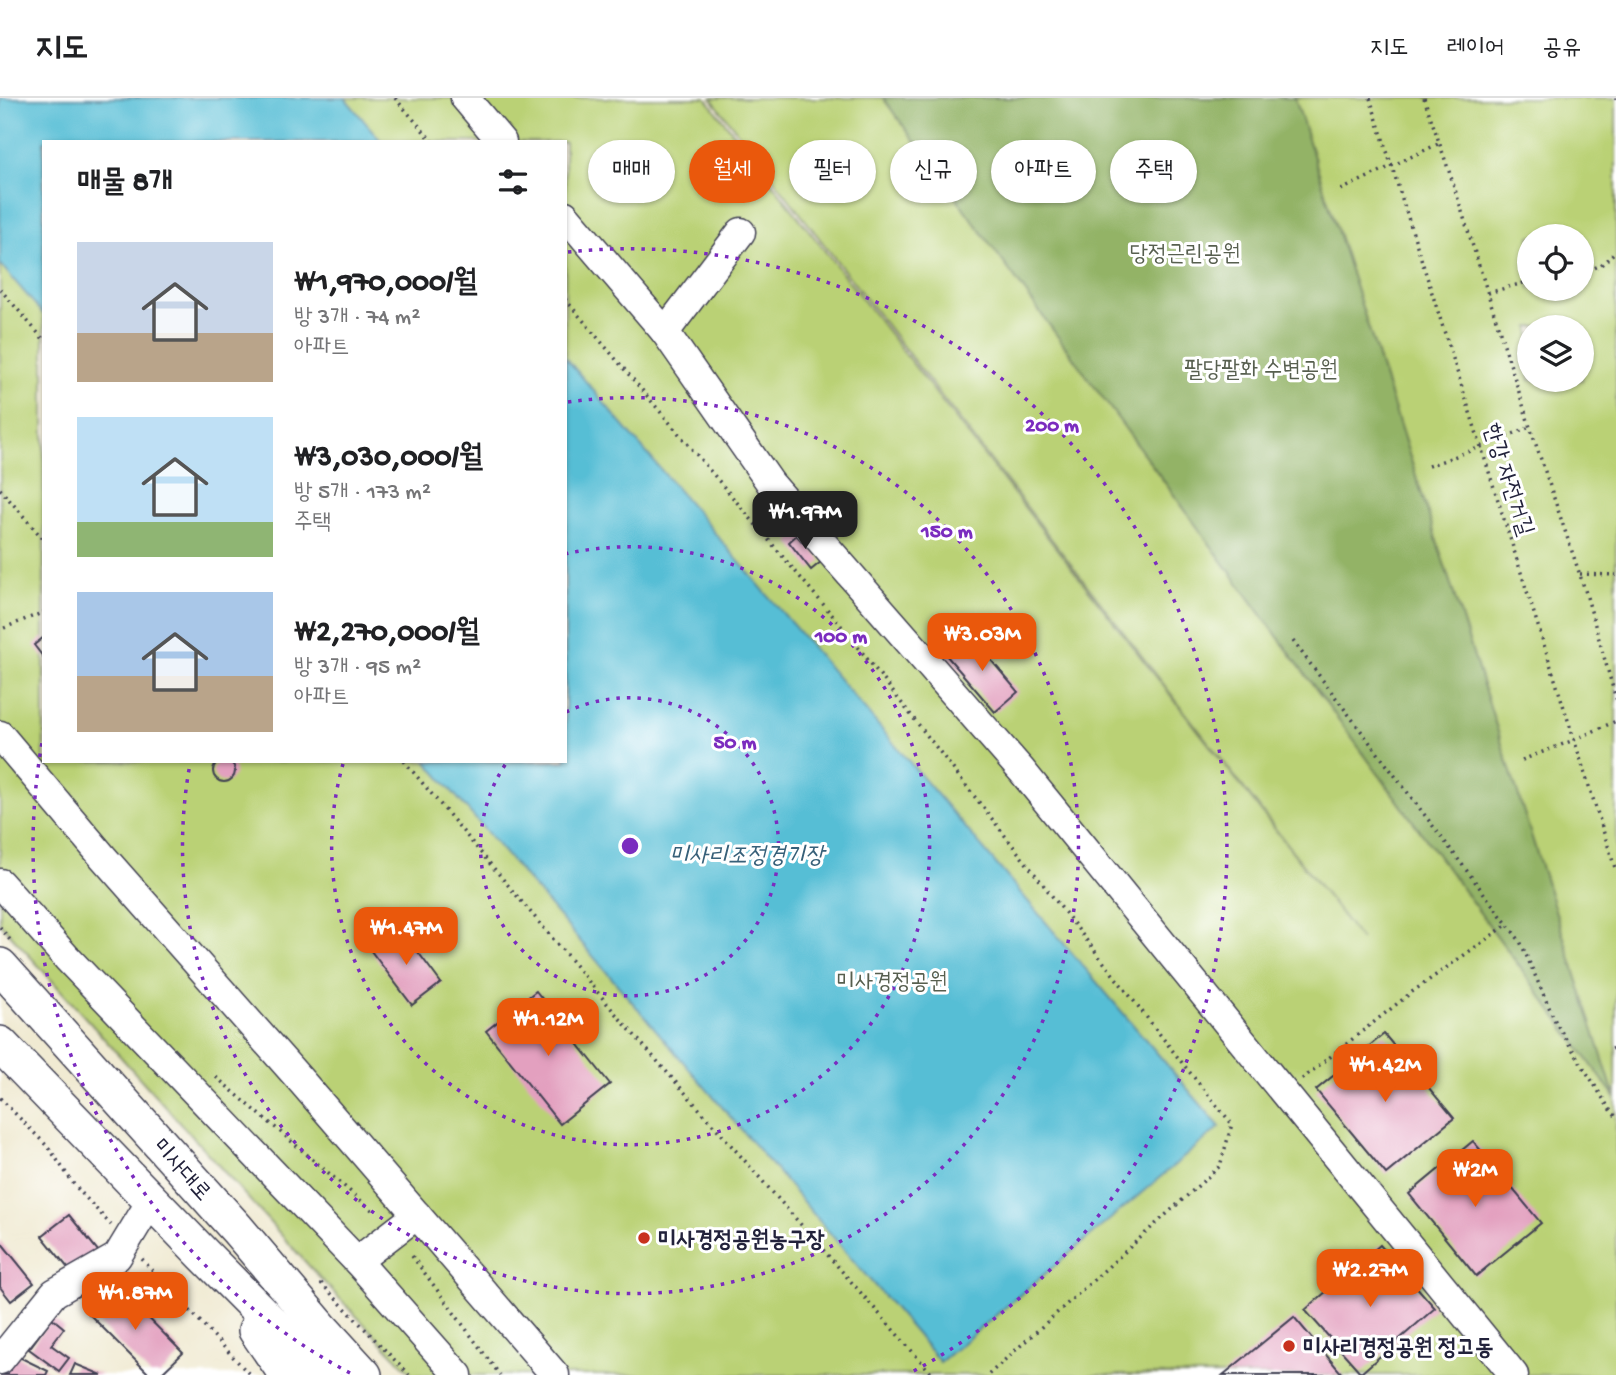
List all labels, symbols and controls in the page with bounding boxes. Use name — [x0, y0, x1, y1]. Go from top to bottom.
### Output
text: 지도 — [35, 32, 88, 70]
text: 지도 — [1370, 35, 1408, 64]
text: 레이어 — [1446, 35, 1504, 64]
text: 공유 — [1542, 35, 1581, 64]
chip: 매매 — [588, 140, 675, 203]
chip: 월세 — [689, 140, 775, 203]
chip: 필터 — [789, 140, 876, 203]
chip: 신규 — [890, 140, 977, 203]
chip: 아파트 — [991, 140, 1096, 203]
chip: 주택 — [1110, 140, 1197, 203]
icon: filters — [494, 163, 532, 201]
text: 매물 8개 — [77, 167, 173, 202]
map controls — [1517, 224, 1594, 392]
button: locate — [1517, 224, 1594, 301]
park label: 당정근린공원 — [1129, 242, 1241, 269]
text: ₩1,970,000/월 — [294, 267, 477, 302]
icon: home — [133, 270, 217, 354]
text: 방 3개 · 74 m² — [294, 305, 420, 332]
button: layers — [1517, 315, 1594, 392]
text: 아파트 — [294, 335, 350, 362]
park label: 팔당팔화 수변공원 — [1184, 358, 1338, 385]
text: 200 m — [1025, 415, 1079, 440]
street label: 한강 자전거길 — [1476, 421, 1538, 540]
text: ₩3,030,000/월 — [294, 442, 483, 477]
icon: home — [133, 445, 217, 529]
text: 방 5개 · 173 m² — [294, 480, 431, 507]
pin: ₩1.97M — [748, 491, 862, 551]
text: ₩1.97M — [768, 500, 842, 527]
text: 주택 — [294, 510, 331, 537]
text: 150 m — [920, 521, 973, 546]
pin: ₩3.03M — [925, 614, 1039, 673]
text: ₩2,270,000/월 — [294, 617, 480, 652]
icon: home — [133, 620, 217, 704]
text: ₩3.03M — [943, 622, 1021, 649]
text: 100 m — [814, 626, 867, 651]
text: 방 3개 · 95 m² — [294, 655, 421, 682]
text: 아파트 — [294, 685, 350, 712]
text: 50 m — [714, 732, 757, 757]
centre of rings — [618, 834, 642, 858]
water label: 미사리조정경기장 — [670, 843, 827, 872]
pin: ₩1.47M — [349, 908, 463, 967]
text: ₩1.47M — [370, 916, 442, 943]
park label: 미사경정공원 — [836, 970, 948, 997]
pin: ₩1.12M — [491, 998, 605, 1058]
text: ₩1.12M — [513, 1007, 583, 1034]
pin: ₩1.42M — [1328, 1044, 1442, 1104]
text: ₩1.42M — [1349, 1053, 1421, 1080]
street label: 미사대로 — [146, 1135, 215, 1208]
pin: ₩2M — [1441, 1150, 1509, 1209]
text: ₩2M — [1453, 1158, 1497, 1185]
place label: 미사경정공원농구장 — [658, 1228, 825, 1255]
marker: 미사경정공원농구장 — [636, 1230, 652, 1246]
pin: ₩2.27M — [1313, 1250, 1427, 1309]
text: ₩2.27M — [1333, 1258, 1407, 1285]
pin: ₩1.87M — [78, 1272, 192, 1332]
text: ₩1.87M — [98, 1281, 172, 1308]
place label: 미사리경정공원 정고동 — [1303, 1336, 1494, 1363]
marker: 미사리경정공원 정고동 — [1281, 1338, 1297, 1354]

